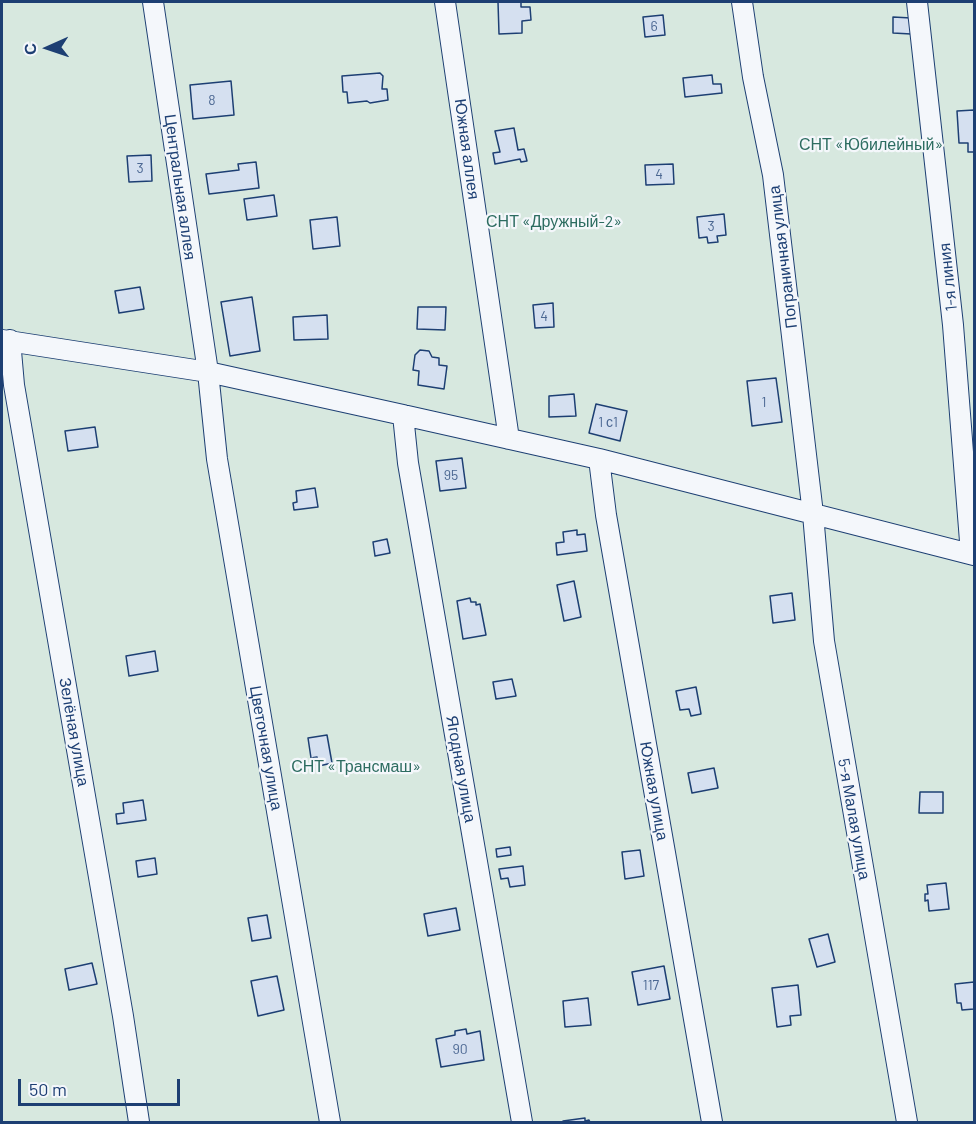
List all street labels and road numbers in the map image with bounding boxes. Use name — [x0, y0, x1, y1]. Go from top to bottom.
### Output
street label: Южная аллея — [450, 97, 484, 201]
street label: Центральная аллея — [160, 113, 200, 261]
street label: Пограничная улица — [765, 185, 801, 329]
street label: 1-я линия — [935, 242, 961, 312]
street label: Зелёная улица — [55, 676, 93, 788]
street label: Цветочная улица — [246, 684, 286, 812]
street label: Ягодная улица — [442, 714, 480, 824]
street label: Южная улица — [636, 740, 672, 842]
street label: 5-я Малая улица — [834, 757, 874, 881]

